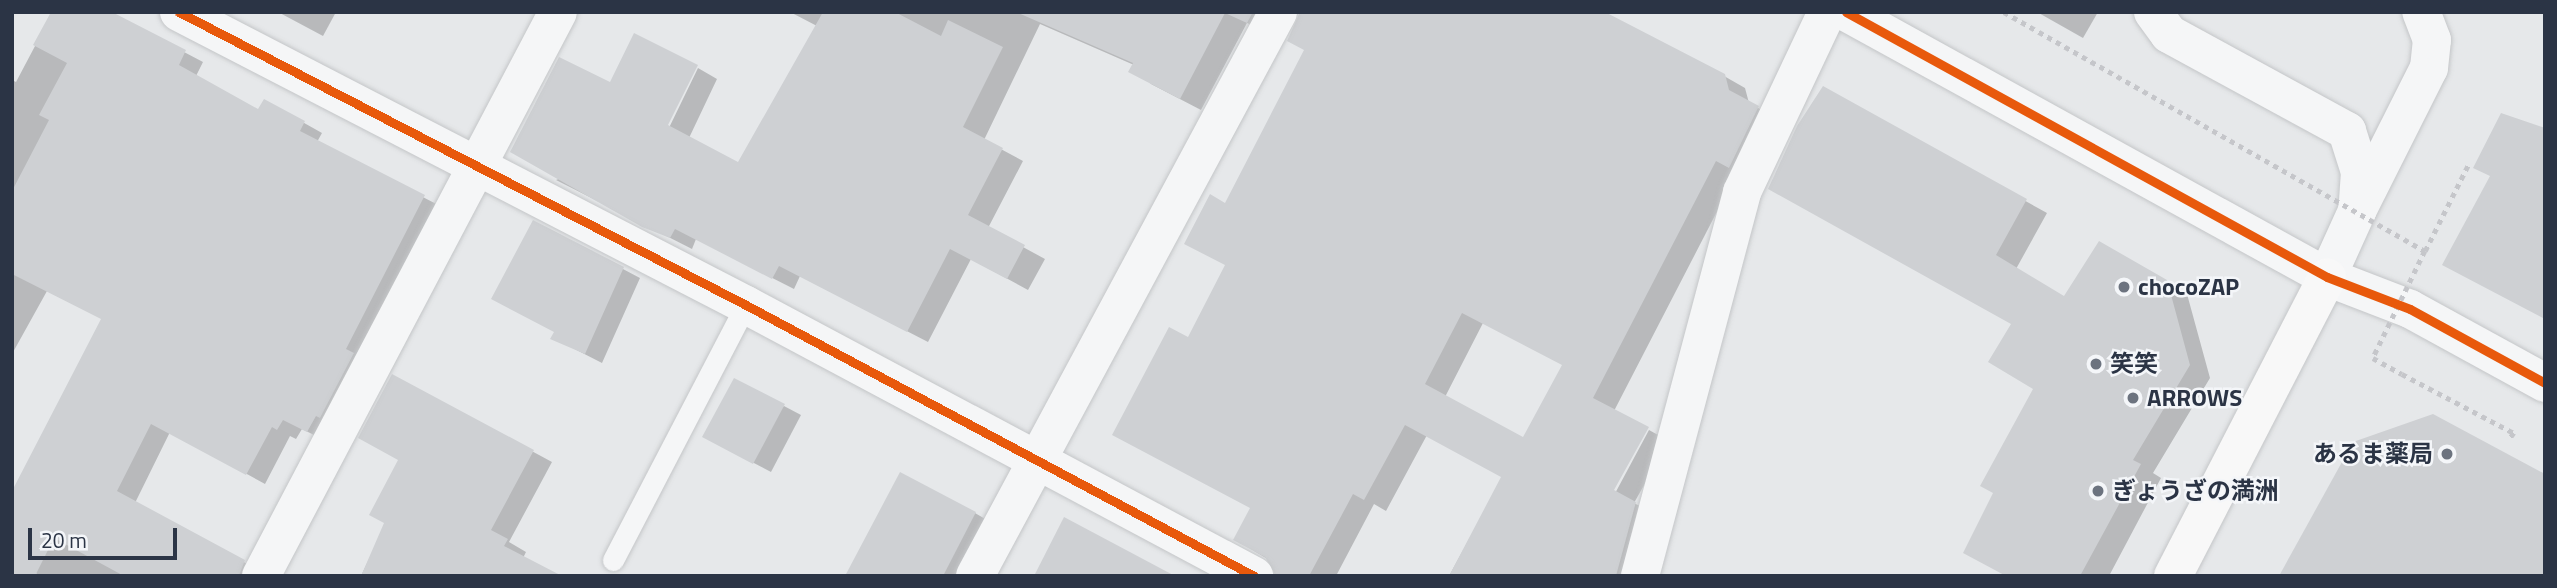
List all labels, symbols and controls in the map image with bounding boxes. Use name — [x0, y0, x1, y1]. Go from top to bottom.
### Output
place label: chocoZAP — [2138, 273, 2239, 301]
marker: chocoZAP — [2116, 279, 2132, 295]
place label: 笑笑 — [2110, 350, 2158, 378]
marker: 笑笑 — [2088, 356, 2104, 372]
place label: ARROWS — [2147, 384, 2242, 412]
marker: ARROWS — [2125, 390, 2141, 406]
place label: あるま薬局 — [2313, 440, 2433, 468]
marker: あるま薬局 — [2439, 446, 2455, 462]
place label: ぎょうざの満洲 — [2112, 477, 2280, 505]
marker: ぎょうざの満洲 — [2090, 483, 2106, 499]
scale bar — [32, 514, 180, 558]
text: 20 m — [41, 524, 87, 556]

